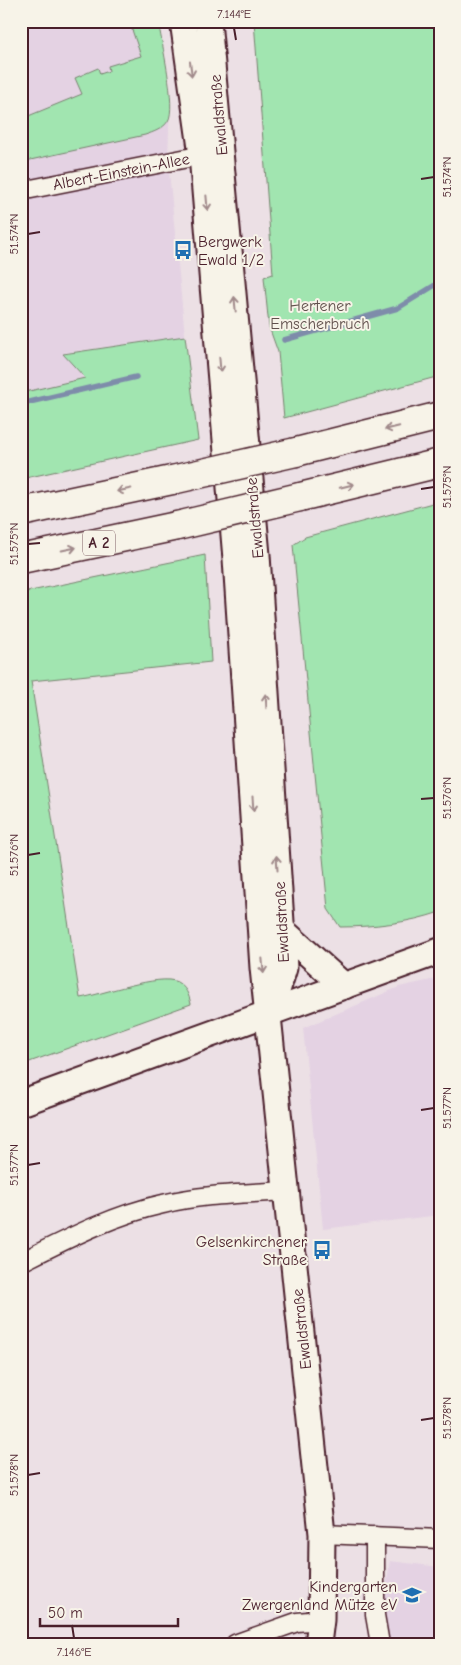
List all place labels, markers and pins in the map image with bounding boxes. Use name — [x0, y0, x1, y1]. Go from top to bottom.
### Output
place label: Bergwerk Ewald 1/2 — [198, 233, 264, 269]
bus stop icon: Bergwerk Ewald 1/2 — [172, 239, 194, 261]
place label: Gelsenkirchener Straße — [196, 1233, 308, 1269]
bus stop icon: Gelsenkirchener Straße — [311, 1239, 333, 1261]
place label: Kindergarten Zwergenland Mütze eV — [242, 1578, 397, 1614]
school or university icon: Kindergarten Zwergenland Mütze eV — [401, 1584, 423, 1606]

